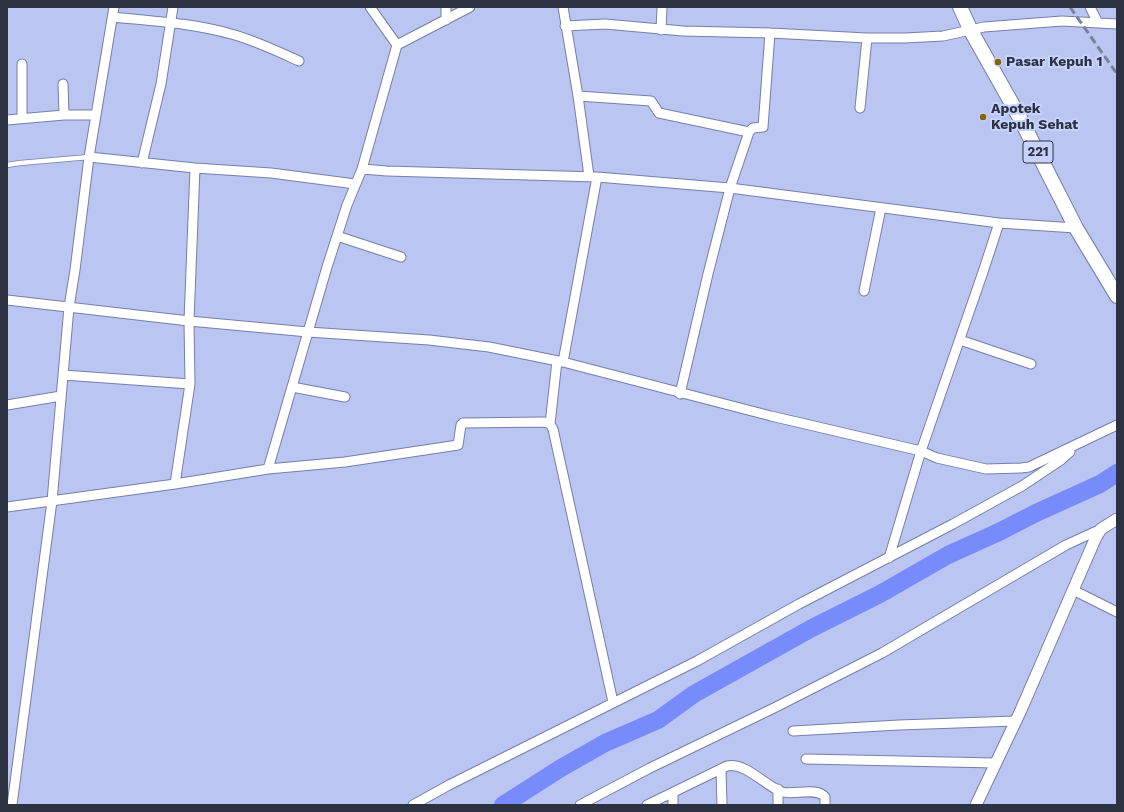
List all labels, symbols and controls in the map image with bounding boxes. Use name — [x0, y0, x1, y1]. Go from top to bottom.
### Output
place label: Pasar Kepuh 1 — [1006, 54, 1102, 70]
marker: Pasar Kepuh 1 — [993, 57, 1003, 67]
place label: Apotek Kepuh Sehat — [991, 101, 1078, 134]
marker: Apotek Kepuh Sehat — [978, 112, 988, 122]
road number: 221 — [1023, 141, 1053, 163]

